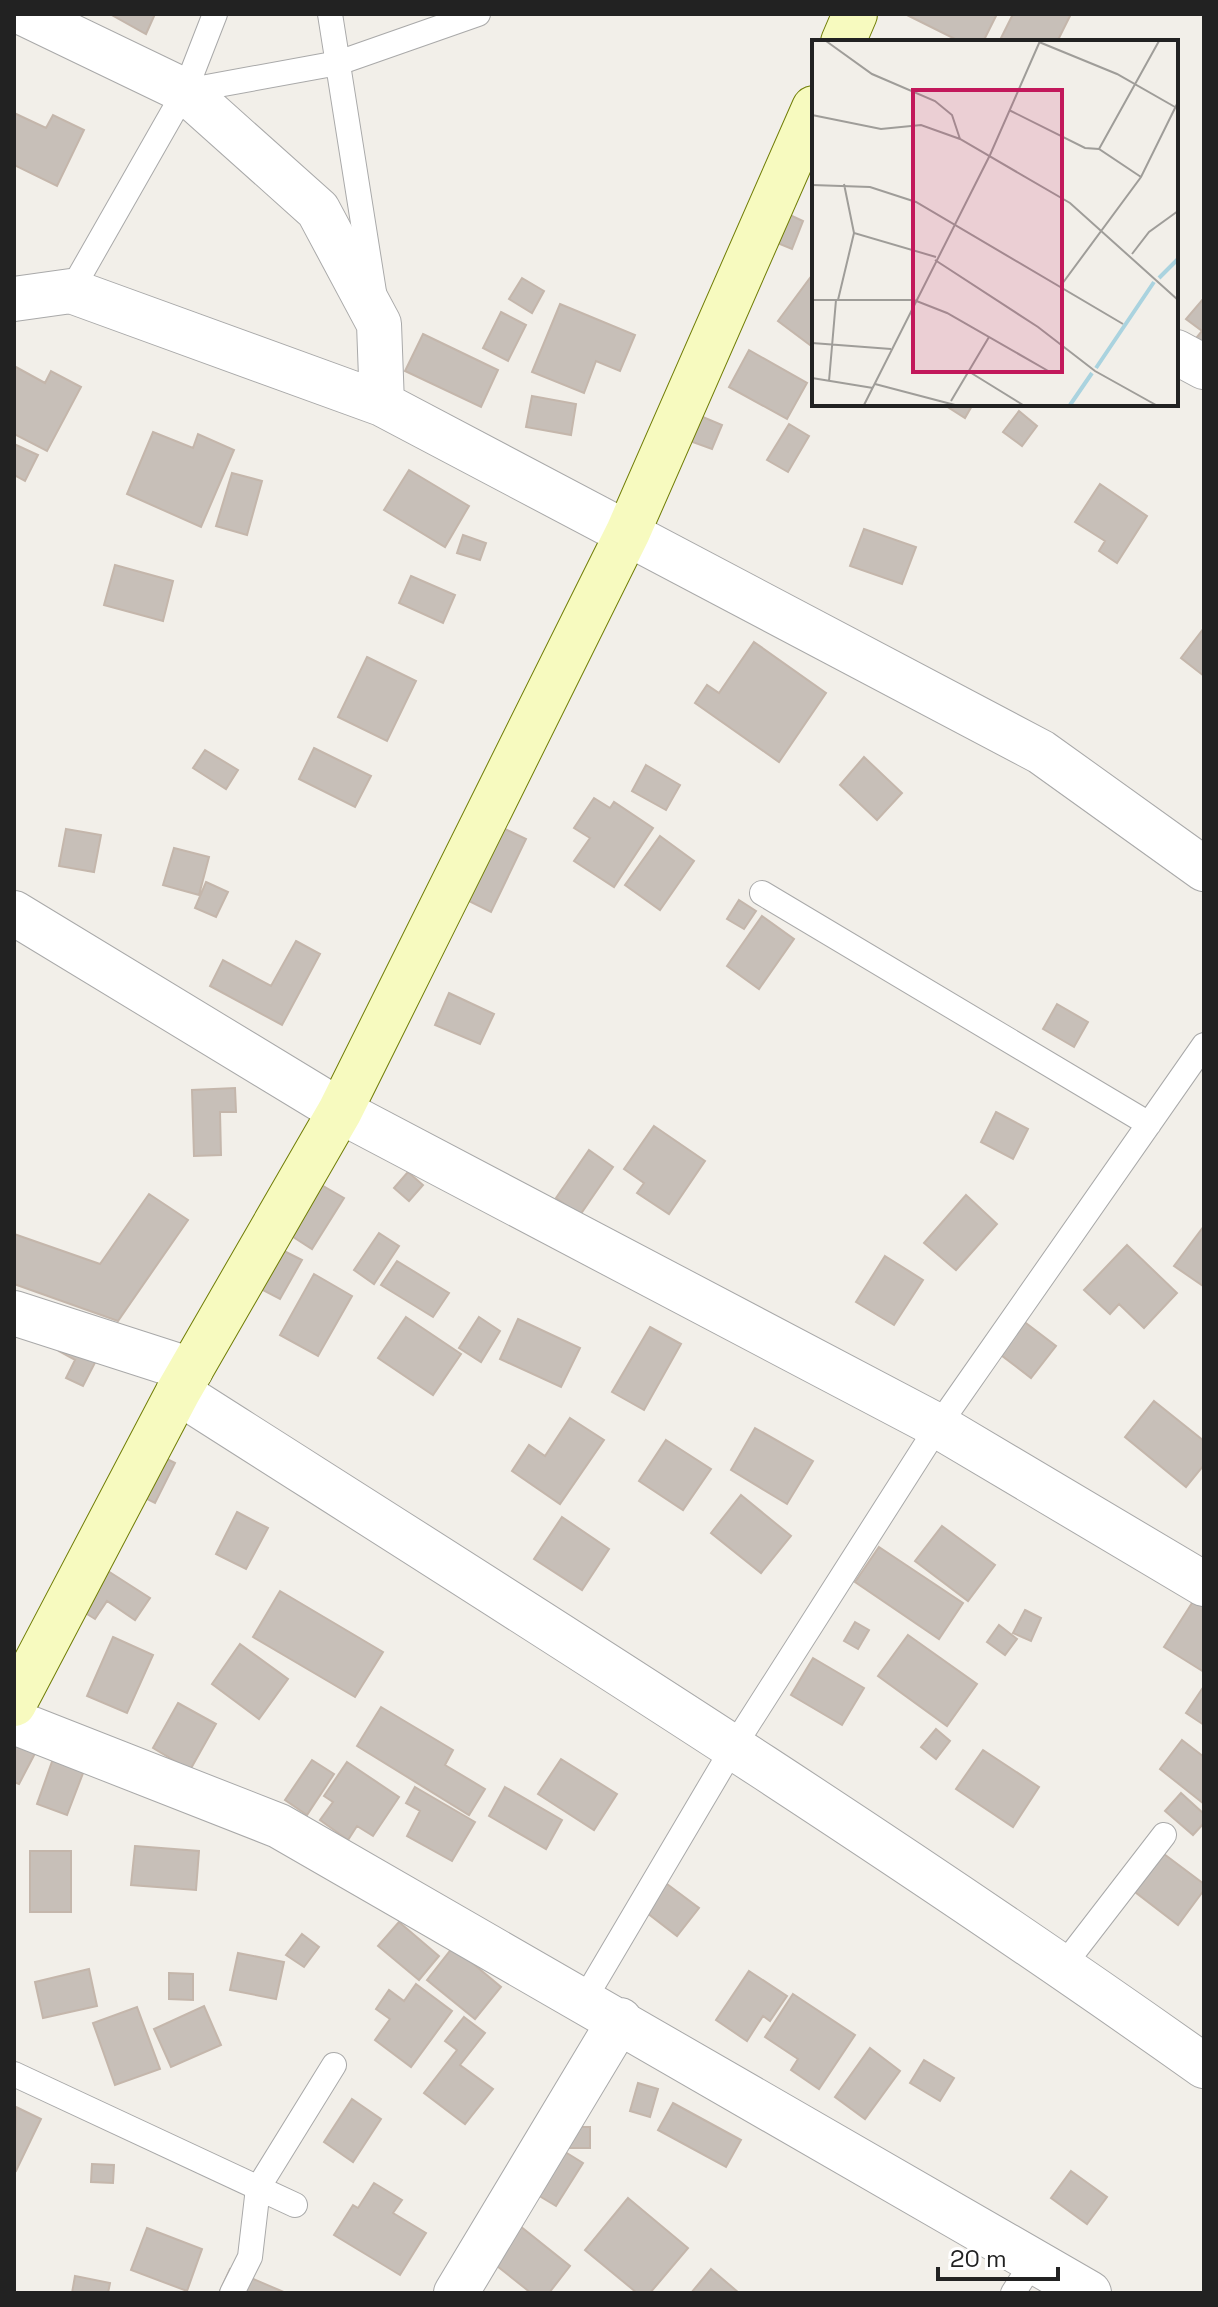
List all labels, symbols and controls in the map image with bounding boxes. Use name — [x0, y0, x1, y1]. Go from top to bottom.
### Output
inset map — [812, 40, 1178, 406]
scale bar — [938, 2231, 1058, 2281]
text: 20 m — [950, 2243, 1007, 2274]

